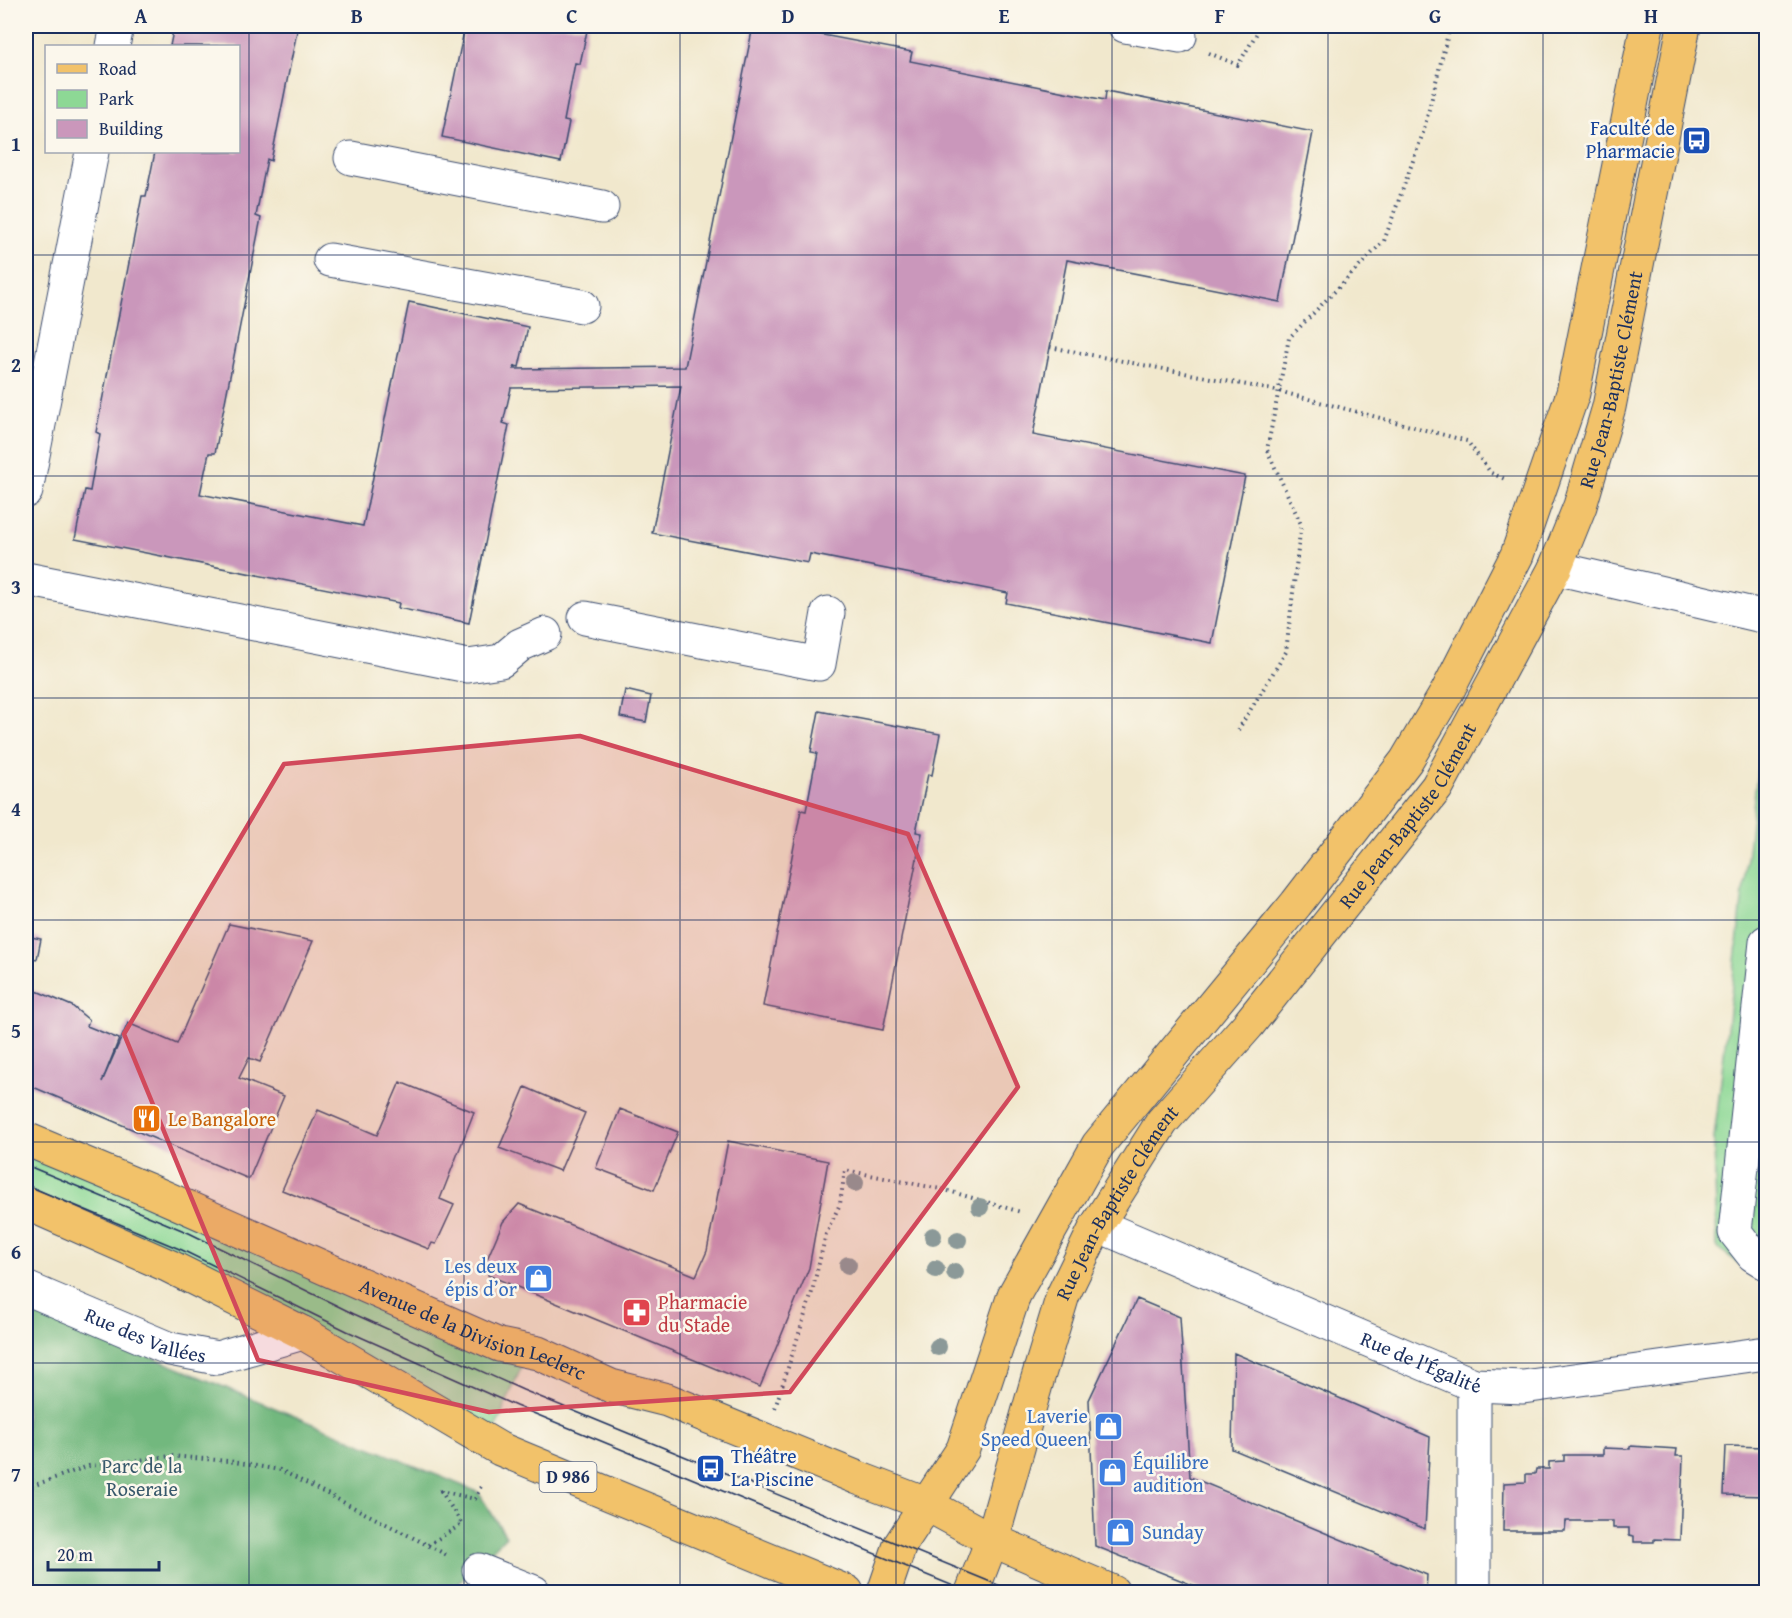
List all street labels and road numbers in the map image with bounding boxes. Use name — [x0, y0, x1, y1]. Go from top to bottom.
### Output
street label: Rue Jean-Baptiste Clément — [1571, 268, 1649, 492]
street label: Rue Jean-Baptiste Clément — [1331, 717, 1483, 914]
street label: Rue Jean-Baptiste Clément — [1048, 1098, 1185, 1305]
street label: Avenue de la Division Leclerc — [355, 1270, 591, 1387]
street label: Rue des Vallées — [80, 1300, 209, 1370]
street label: Rue de l'Égalité — [1356, 1324, 1481, 1399]
road number: D 986 — [540, 1462, 596, 1492]

